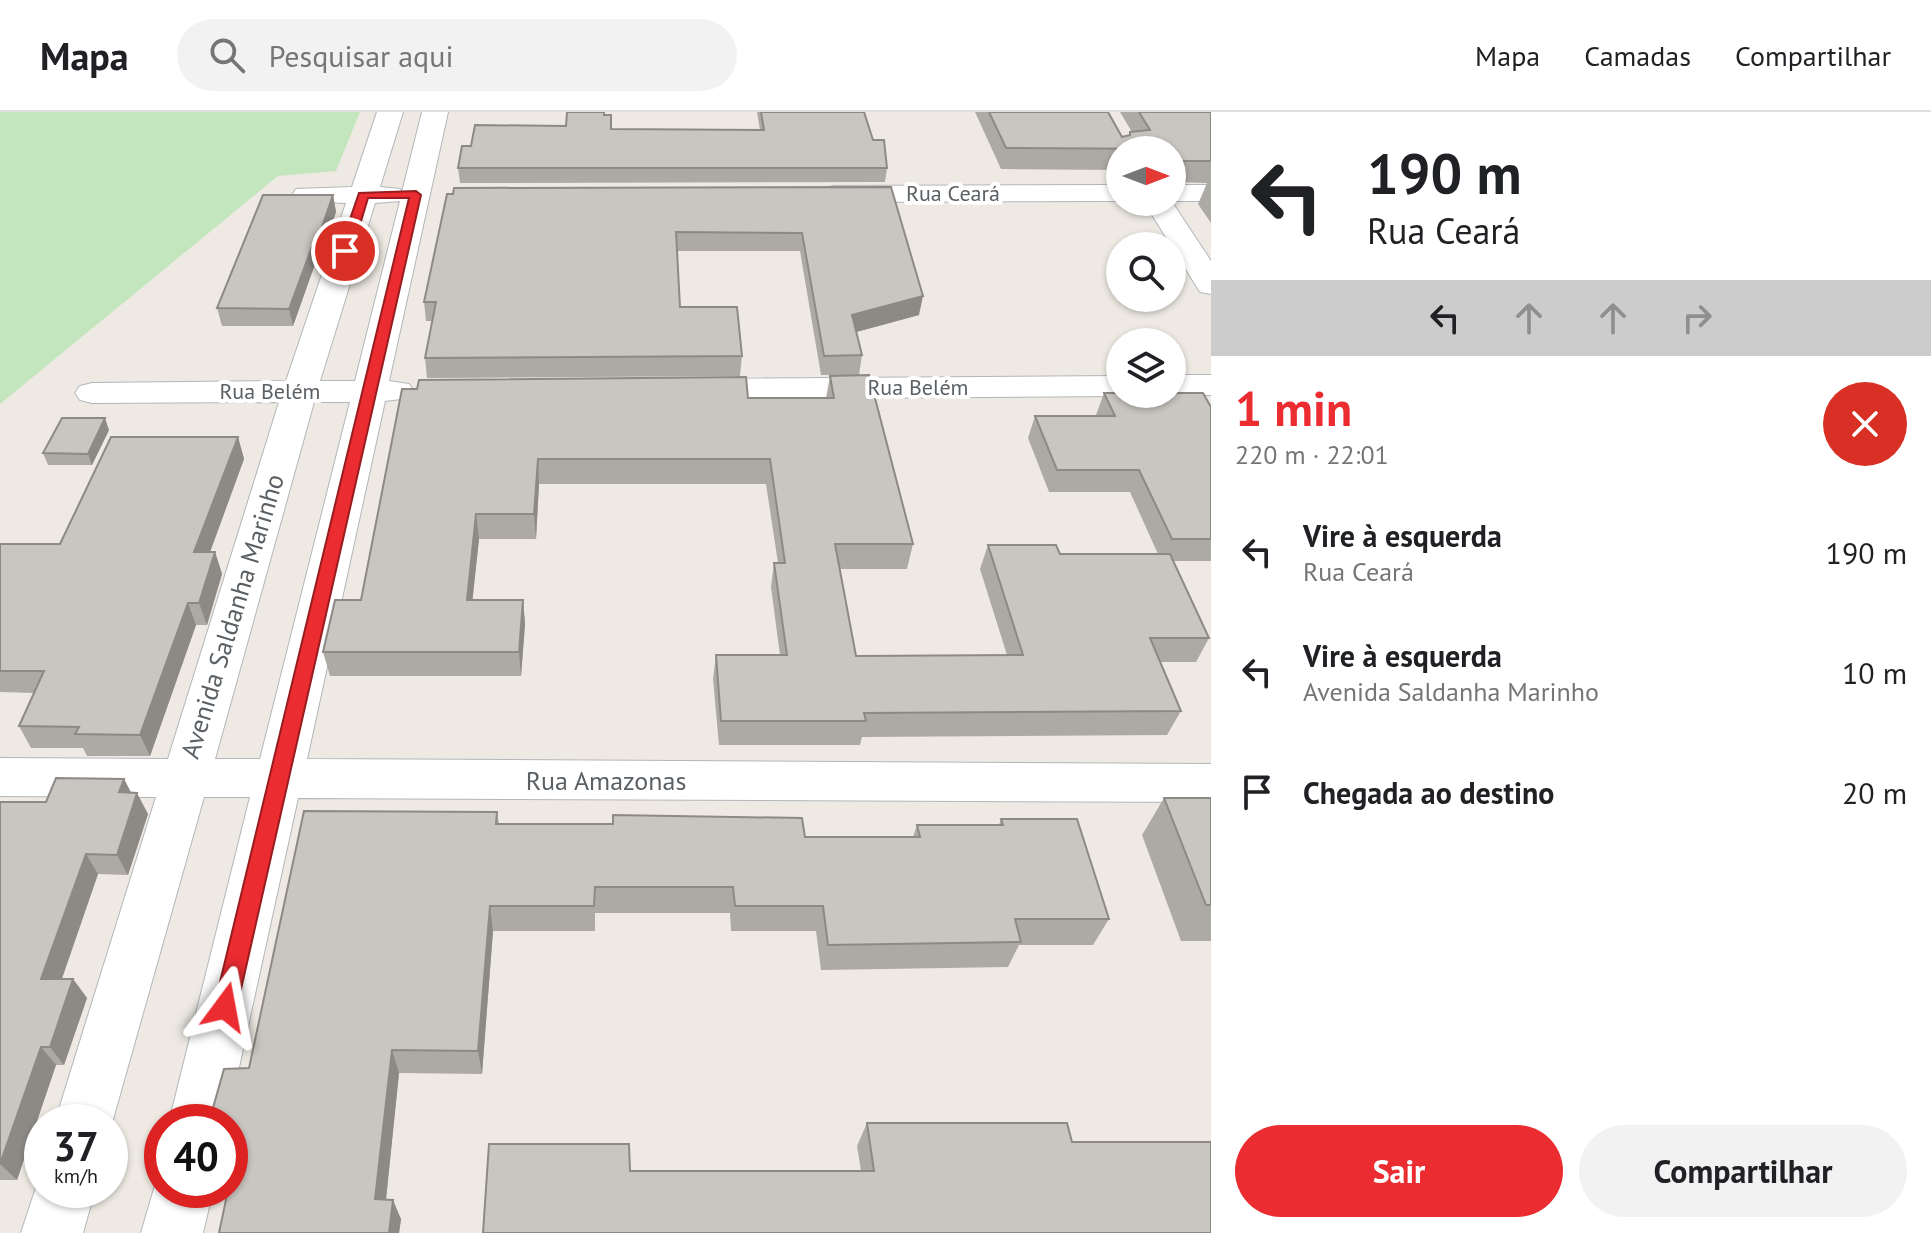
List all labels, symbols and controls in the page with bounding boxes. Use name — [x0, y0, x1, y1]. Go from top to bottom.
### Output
search box — [177, 19, 737, 91]
text: Mapa — [40, 31, 129, 80]
icon: search — [205, 33, 249, 77]
text: Pesquisar aqui — [269, 36, 453, 75]
text: Mapa — [1475, 37, 1540, 74]
text: Camadas — [1584, 37, 1691, 74]
text: Compartilhar — [1735, 37, 1891, 74]
north arrow — [1106, 136, 1186, 216]
map controls — [1106, 136, 1186, 408]
text: 190 m — [1367, 137, 1522, 209]
icon: left — [1235, 144, 1339, 248]
street label: Rua Ceará — [906, 179, 1000, 207]
text: Rua Ceará — [1367, 207, 1520, 254]
pin — [311, 217, 379, 285]
icon: arrive — [323, 229, 367, 273]
button: search — [1106, 232, 1186, 312]
icon: left — [1423, 296, 1467, 340]
icon: ahead — [1507, 296, 1551, 340]
icon: ahead — [1591, 296, 1635, 340]
icon: right — [1675, 296, 1719, 340]
button: layers — [1106, 328, 1186, 408]
street label: Rua Belém — [867, 373, 969, 401]
street label: Rua Belém — [219, 377, 321, 405]
text: 1 min — [1235, 377, 1352, 439]
button: close — [1823, 382, 1907, 466]
text: 220 m · 22:01 — [1235, 438, 1389, 471]
street label: Avenida Saldanha Marinho — [173, 470, 291, 762]
text: Vire à esquerda — [1303, 516, 1502, 555]
icon: left — [1235, 530, 1279, 574]
text: 190 m — [1826, 533, 1907, 572]
text: Rua Ceará — [1303, 555, 1414, 588]
text: Vire à esquerda — [1303, 636, 1502, 675]
icon: left — [1235, 650, 1279, 694]
text: 10 m — [1842, 653, 1907, 692]
text: Avenida Saldanha Marinho — [1303, 675, 1599, 708]
street label: Rua Amazonas — [526, 764, 686, 797]
icon: arrive — [1235, 770, 1279, 814]
text: Chegada ao destino — [1303, 773, 1554, 812]
text: 20 m — [1842, 773, 1907, 812]
position arrow — [183, 965, 267, 1049]
speed limit sign: 40 — [144, 1104, 248, 1208]
text: 37 — [53, 1120, 99, 1172]
button: Sair — [1235, 1125, 1563, 1217]
button: Compartilhar — [1579, 1125, 1907, 1217]
text: km/h — [54, 1163, 98, 1189]

